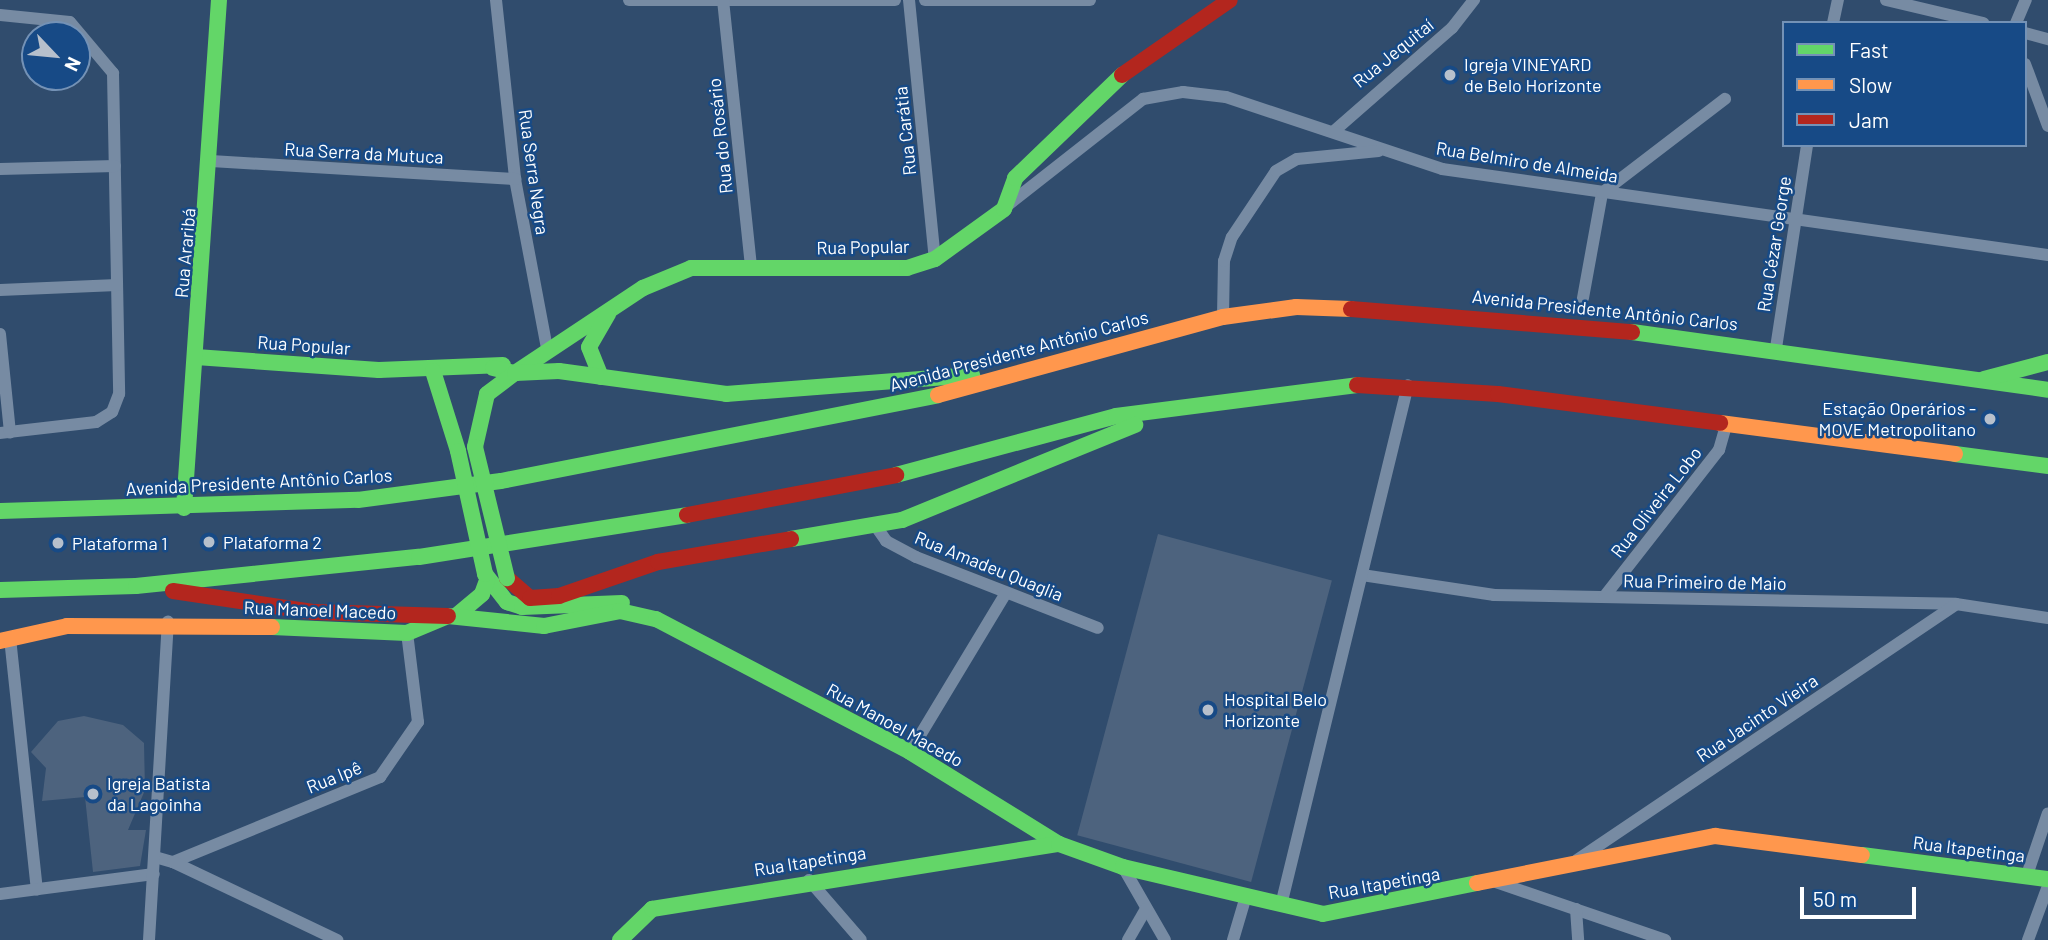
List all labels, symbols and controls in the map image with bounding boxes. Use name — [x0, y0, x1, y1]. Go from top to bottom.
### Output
street label: Rua Jequitaí — [1348, 14, 1438, 92]
north arrow — [21, 21, 91, 91]
legend — [1782, 21, 2027, 147]
text: Fast — [1849, 37, 1889, 62]
text: N — [60, 54, 87, 75]
place label: Igreja VINEYARD de Belo Horizonte — [1464, 54, 1602, 96]
marker: Igreja VINEYARD de Belo Horizonte — [1442, 67, 1458, 83]
text: Slow — [1849, 72, 1892, 97]
street label: Rua do Rosário — [703, 77, 737, 195]
street label: Rua Carátia — [890, 85, 920, 177]
text: Jam — [1849, 107, 1889, 132]
street label: Rua Serra Negra — [514, 108, 554, 236]
street label: Rua Belmiro de Almeida — [1434, 137, 1620, 187]
street label: Rua Serra da Mutuca — [284, 138, 444, 168]
street label: Rua Cézar George — [1753, 175, 1795, 313]
street label: Rua Araribá — [170, 207, 200, 299]
street label: Rua Popular — [816, 235, 910, 259]
street label: Avenida Presidente Antônio Carlos — [1471, 285, 1739, 335]
street label: Avenida Presidente Antônio Carlos — [887, 306, 1151, 396]
street label: Rua Popular — [257, 331, 351, 359]
place label: Estação Operários - MOVE Metropolitano — [1819, 398, 1976, 440]
marker: Estação Operários - MOVE Metropolitano — [1982, 411, 1998, 427]
street label: Rua Oliveira Lobo — [1606, 442, 1706, 562]
street label: Avenida Presidente Antônio Carlos — [125, 464, 393, 500]
street label: Rua Amadeu Quaglia — [912, 526, 1066, 606]
place label: Plataforma 2 — [223, 531, 322, 553]
place label: Plataforma 1 — [72, 532, 168, 554]
marker: Plataforma 2 — [201, 534, 217, 550]
marker: Plataforma 1 — [50, 535, 66, 551]
street label: Rua Primeiro de Maio — [1623, 570, 1787, 594]
street label: Rua Manoel Macedo — [243, 597, 397, 623]
street label: Rua Jacinto Vieira — [1692, 669, 1822, 767]
street label: Rua Manoel Macedo — [823, 679, 967, 771]
place label: Hospital Belo Horizonte — [1224, 689, 1327, 732]
marker: Hospital Belo Horizonte — [1198, 700, 1218, 720]
street label: Rua Ipê — [303, 756, 365, 798]
place label: Igreja Batista da Lagoinha — [107, 773, 210, 816]
marker: Igreja Batista da Lagoinha — [85, 786, 101, 802]
street label: Rua Itapetinga — [1912, 831, 2026, 867]
street label: Rua Itapetinga — [753, 842, 867, 880]
street label: Rua Itapetinga — [1327, 863, 1441, 903]
scale bar — [1803, 874, 1918, 918]
text: 50 m — [1813, 886, 1857, 911]

